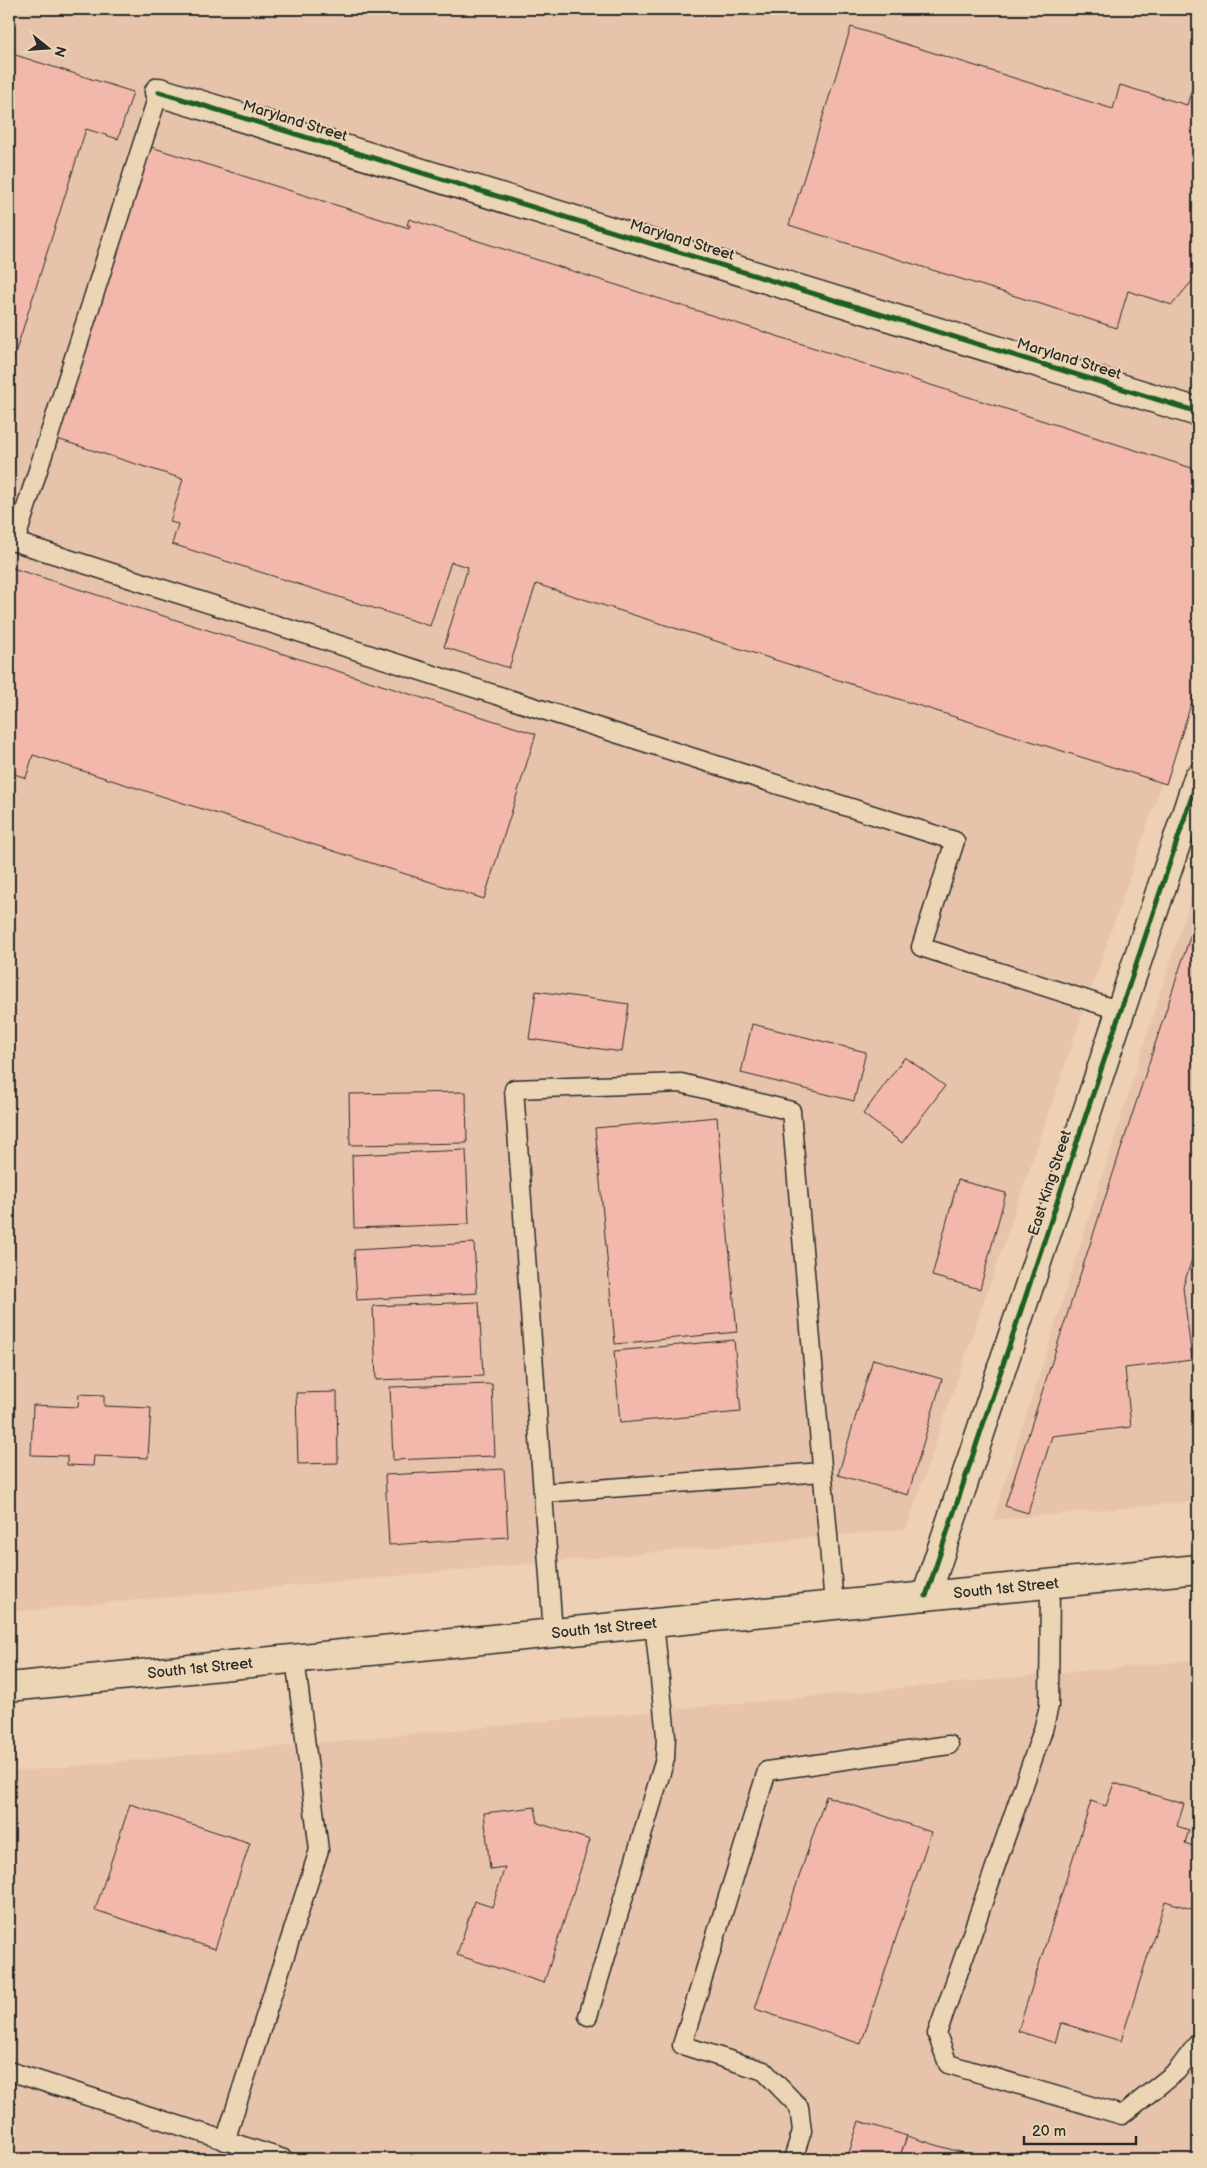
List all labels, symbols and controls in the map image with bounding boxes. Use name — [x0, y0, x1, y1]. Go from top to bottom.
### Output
north arrow — [22, 22, 72, 72]
text: N — [50, 44, 70, 59]
street label: Maryland Street — [241, 96, 350, 146]
street label: Maryland Street — [628, 215, 737, 265]
street label: Maryland Street — [1015, 334, 1124, 384]
street label: East King Street — [1024, 1128, 1076, 1238]
street label: South 1st Street — [953, 1573, 1060, 1603]
street label: South 1st Street — [551, 1613, 658, 1643]
street label: South 1st Street — [147, 1653, 254, 1683]
scale bar — [1024, 2113, 1137, 2145]
text: 20 m — [1032, 2122, 1066, 2141]

